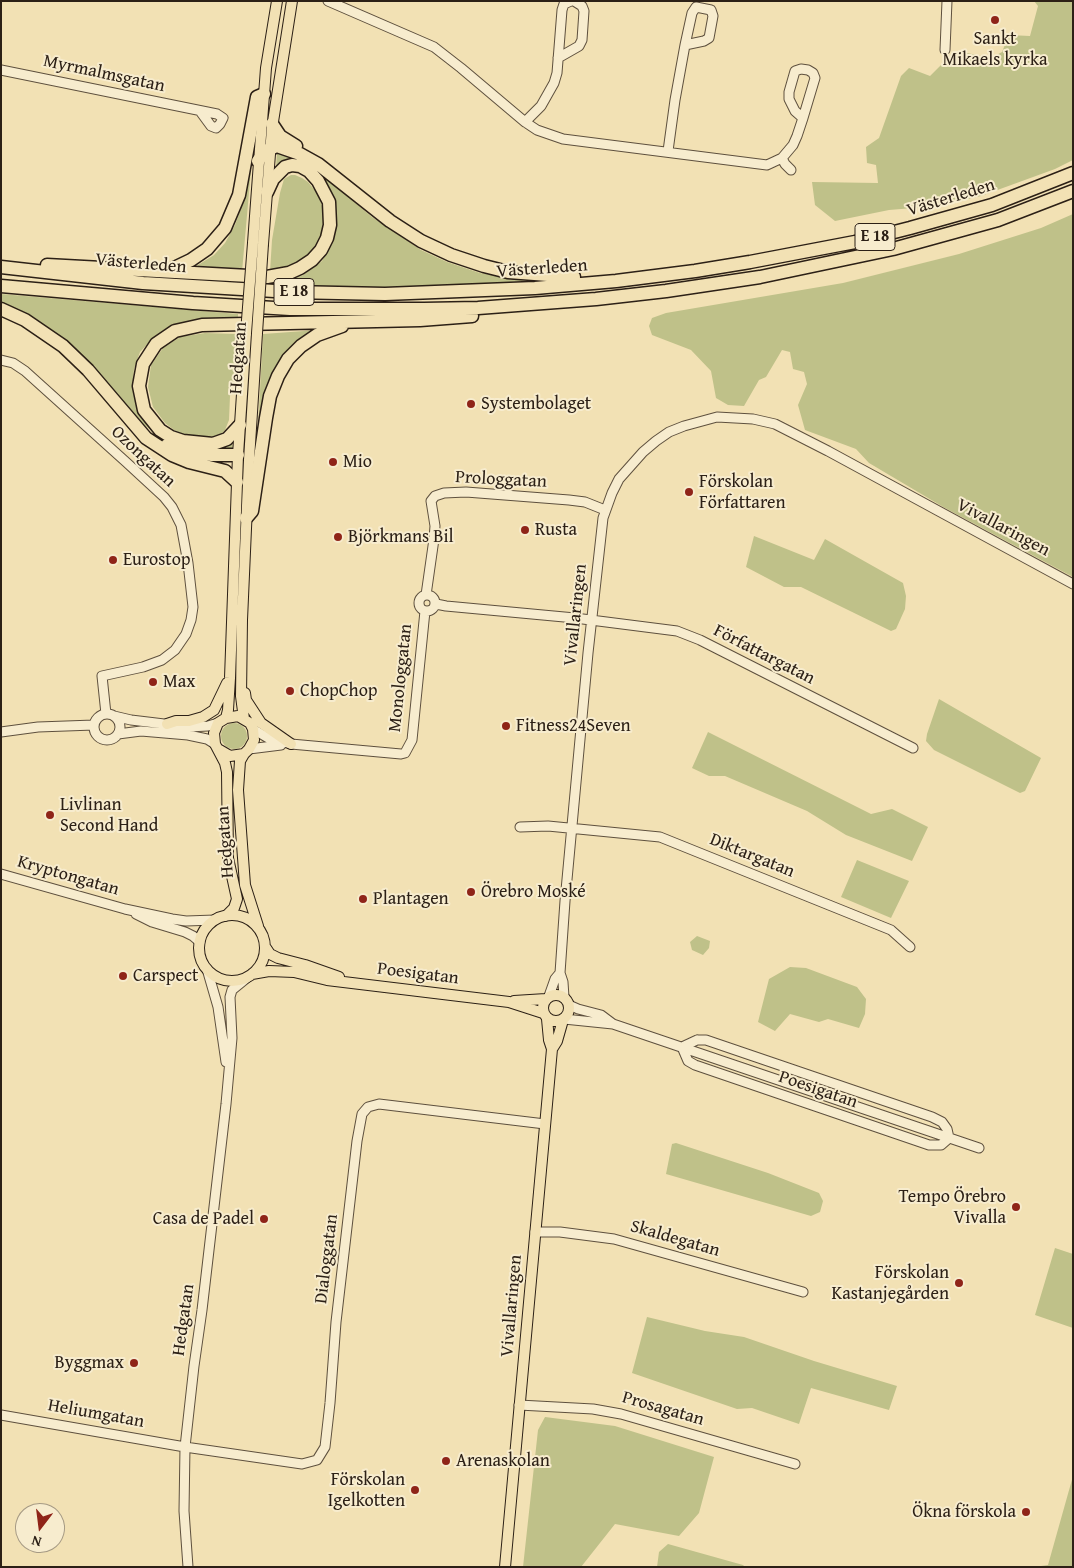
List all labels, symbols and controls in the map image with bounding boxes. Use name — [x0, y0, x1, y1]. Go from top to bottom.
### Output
marker: Sankt Mikaels kyrka — [989, 14, 1001, 26]
place label: Sankt Mikaels kyrka — [942, 28, 1048, 70]
street label: Myrmalmsgatan — [41, 51, 167, 97]
street label: Västerleden — [904, 174, 998, 222]
road number: E 18 — [855, 223, 895, 250]
street label: Västerleden — [95, 249, 187, 279]
street label: Västerleden — [496, 255, 588, 283]
road number: E 18 — [274, 278, 314, 306]
street label: Hedgatan — [226, 321, 252, 395]
place label: Systembolaget — [481, 393, 591, 415]
marker: Systembolaget — [465, 398, 477, 410]
street label: Ozongatan — [106, 422, 180, 492]
place label: Mio — [343, 451, 372, 473]
marker: Mio — [327, 456, 339, 468]
street label: Prologgatan — [455, 467, 547, 493]
place label: Förskolan Författaren — [699, 471, 786, 514]
marker: Förskolan Författaren — [683, 486, 695, 498]
street label: Vivallaringen — [953, 494, 1053, 562]
place label: Rusta — [535, 519, 577, 541]
marker: Rusta — [519, 524, 531, 536]
place label: Björkmans Bil — [348, 526, 454, 548]
marker: Björkmans Bil — [332, 531, 344, 543]
place label: Eurostop — [123, 549, 191, 571]
marker: Eurostop — [107, 554, 119, 566]
street label: Vivallaringen — [560, 563, 592, 667]
street label: Författargatan — [710, 620, 818, 690]
street label: Monologgatan — [385, 623, 417, 733]
place label: Max — [163, 671, 195, 693]
marker: Max — [147, 676, 159, 688]
place label: ChopChop — [300, 680, 378, 702]
marker: ChopChop — [284, 685, 296, 697]
place label: Fitness24Seven — [516, 715, 631, 737]
marker: Fitness24Seven — [500, 720, 512, 732]
place label: Livlinan Second Hand — [60, 794, 158, 836]
street label: Hedgatan — [213, 805, 239, 879]
marker: Livlinan Second Hand — [44, 809, 56, 821]
street label: Diktargatan — [706, 829, 798, 883]
street label: Kryptongatan — [15, 851, 121, 901]
place label: Örebro Moské — [481, 881, 586, 903]
marker: Örebro Moské — [465, 886, 477, 898]
place label: Plantagen — [373, 888, 449, 910]
marker: Plantagen — [357, 893, 369, 905]
street label: Poesigatan — [376, 958, 460, 990]
place label: Carspect — [133, 965, 198, 987]
marker: Carspect — [117, 970, 129, 982]
street label: Poesigatan — [776, 1066, 860, 1114]
place label: Tempo Örebro Vivalla — [898, 1186, 1006, 1228]
marker: Tempo Örebro Vivalla — [1010, 1201, 1022, 1213]
place label: Casa de Padel — [153, 1208, 254, 1230]
marker: Casa de Padel — [258, 1213, 270, 1225]
street label: Dialoggatan — [311, 1213, 343, 1305]
street label: Skaldegatan — [628, 1216, 722, 1262]
street label: Vivallaringen — [497, 1254, 527, 1358]
place label: Förskolan Kastanjegården — [832, 1262, 949, 1304]
marker: Förskolan Kastanjegården — [953, 1277, 965, 1289]
street label: Hedgatan — [168, 1283, 200, 1357]
place label: Byggmax — [55, 1352, 124, 1374]
marker: Byggmax — [128, 1357, 140, 1369]
street label: Prosagatan — [620, 1387, 706, 1431]
street label: Heliumgatan — [46, 1395, 146, 1433]
place label: Arenaskolan — [456, 1450, 550, 1472]
marker: Arenaskolan — [440, 1455, 452, 1467]
place label: Förskolan Igelkotten — [328, 1469, 405, 1512]
marker: Förskolan Igelkotten — [409, 1484, 421, 1496]
place label: Ökna förskola — [912, 1501, 1016, 1523]
north arrow — [15, 1503, 65, 1553]
marker: Ökna förskola — [1020, 1506, 1032, 1518]
text: N — [29, 1531, 43, 1552]

